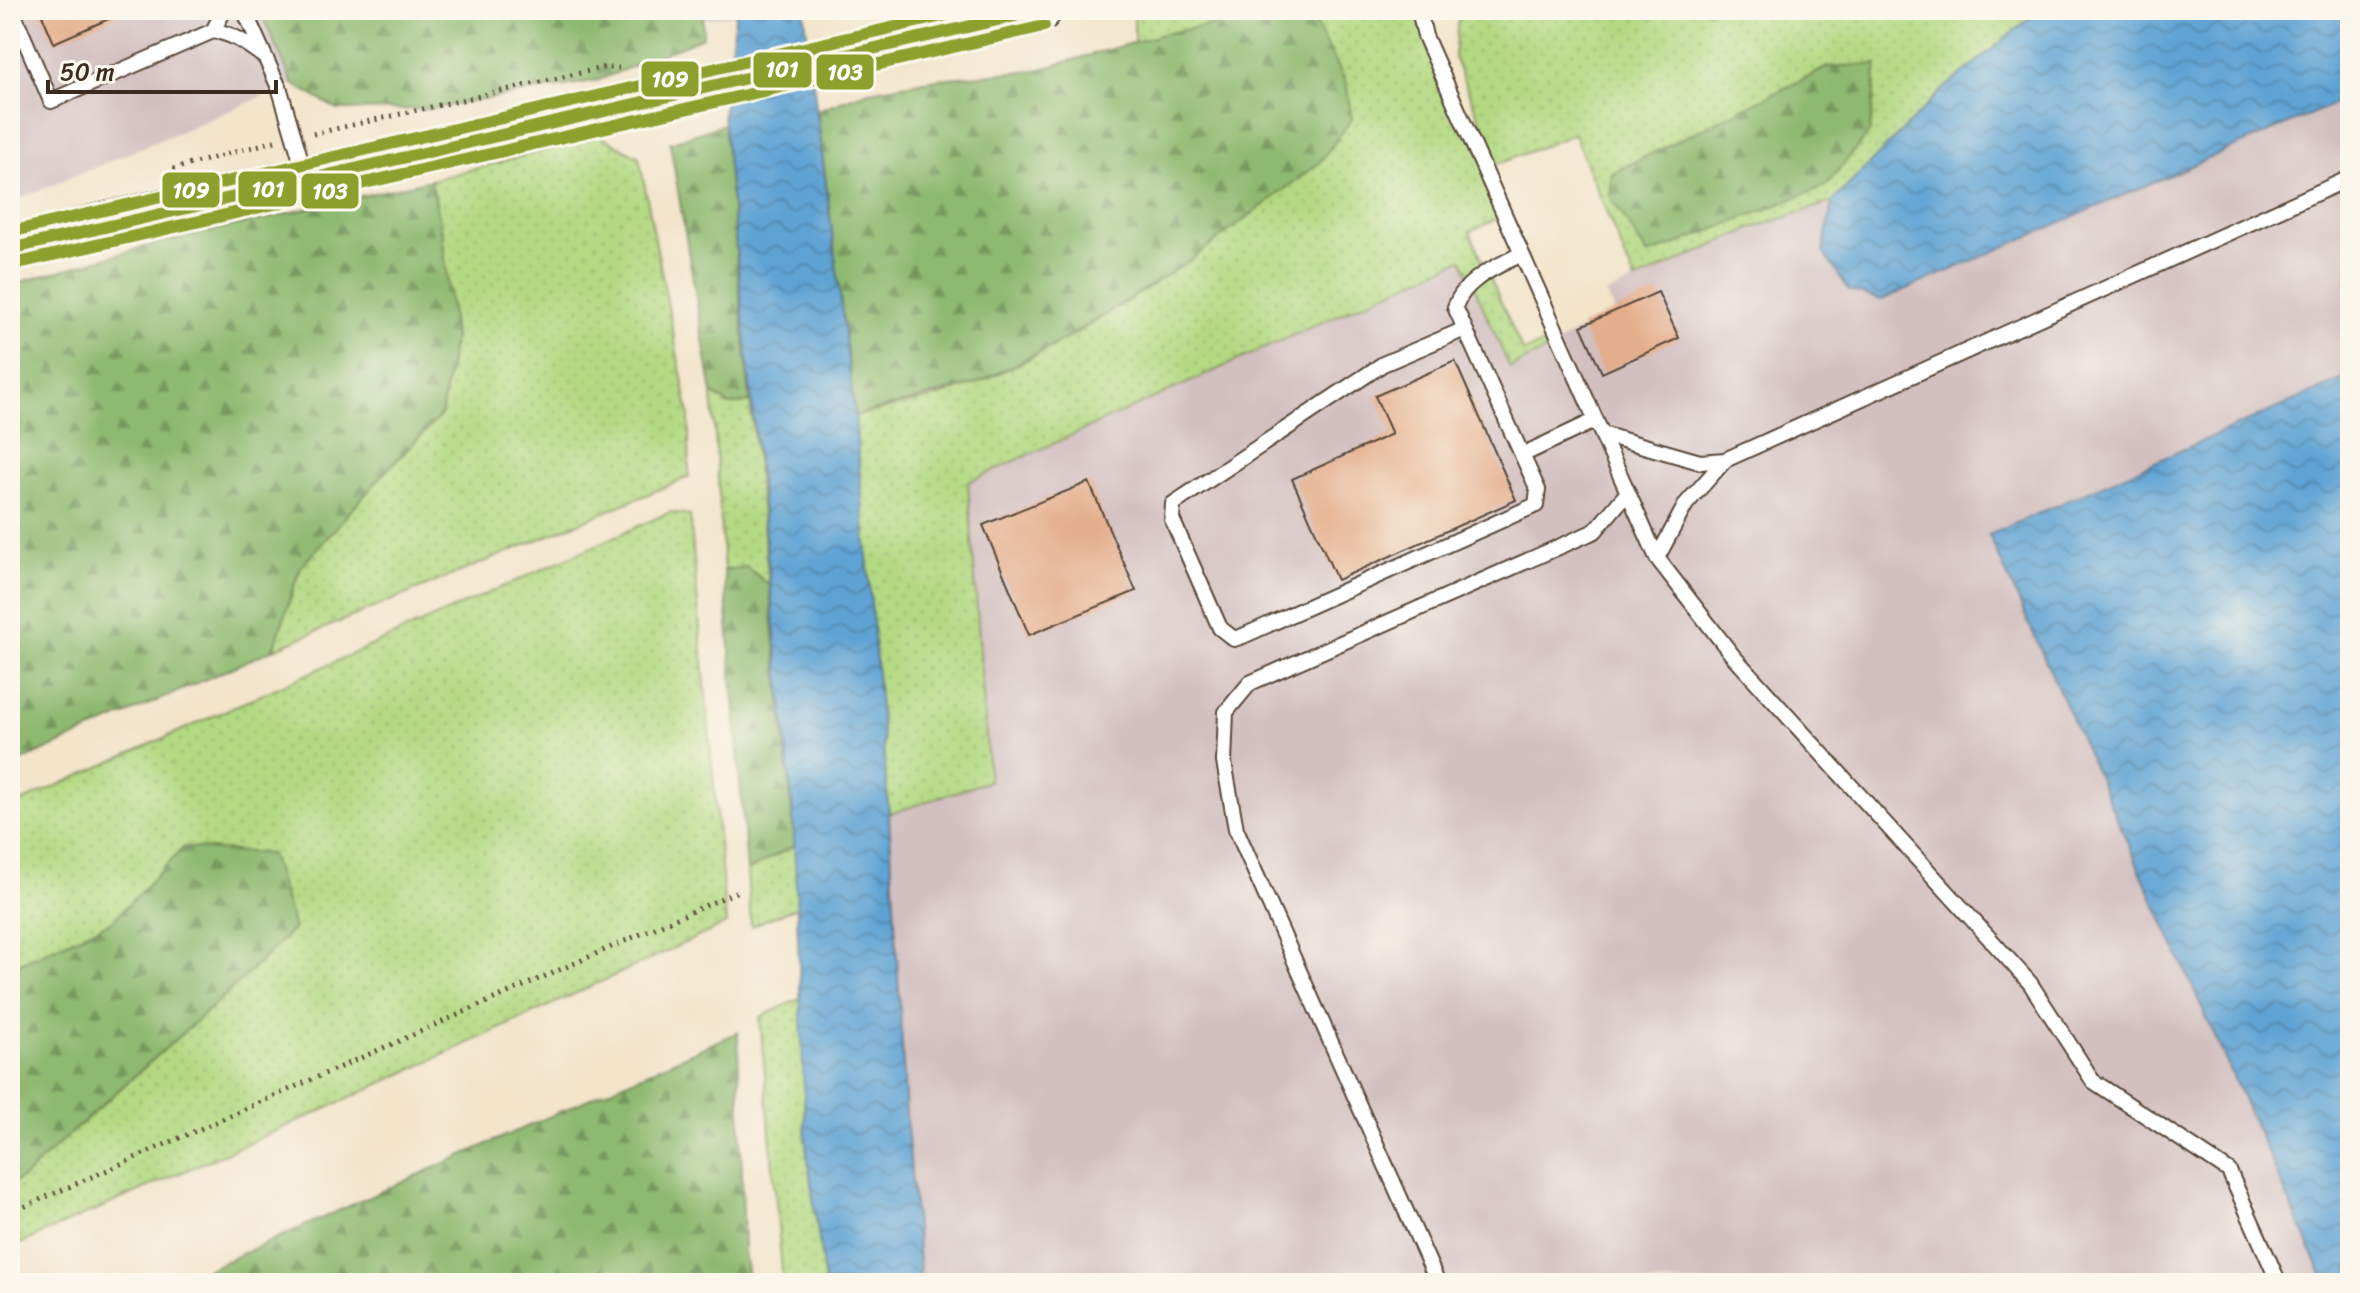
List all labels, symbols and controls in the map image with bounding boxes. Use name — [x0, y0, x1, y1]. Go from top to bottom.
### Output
scale bar — [48, 44, 276, 94]
text: 101 — [766, 50, 799, 89]
text: 50 m — [60, 51, 115, 93]
line badge: 101 — [752, 51, 813, 89]
line badge: 103 — [815, 53, 875, 91]
text: 103 — [827, 53, 863, 92]
line badge: 109 — [640, 60, 700, 98]
text: 109 — [652, 60, 689, 99]
line badge: 101 — [237, 170, 298, 208]
text: 101 — [252, 170, 285, 209]
line badge: 109 — [161, 171, 221, 209]
text: 109 — [173, 171, 210, 210]
line badge: 103 — [300, 172, 360, 210]
text: 103 — [312, 172, 348, 211]

